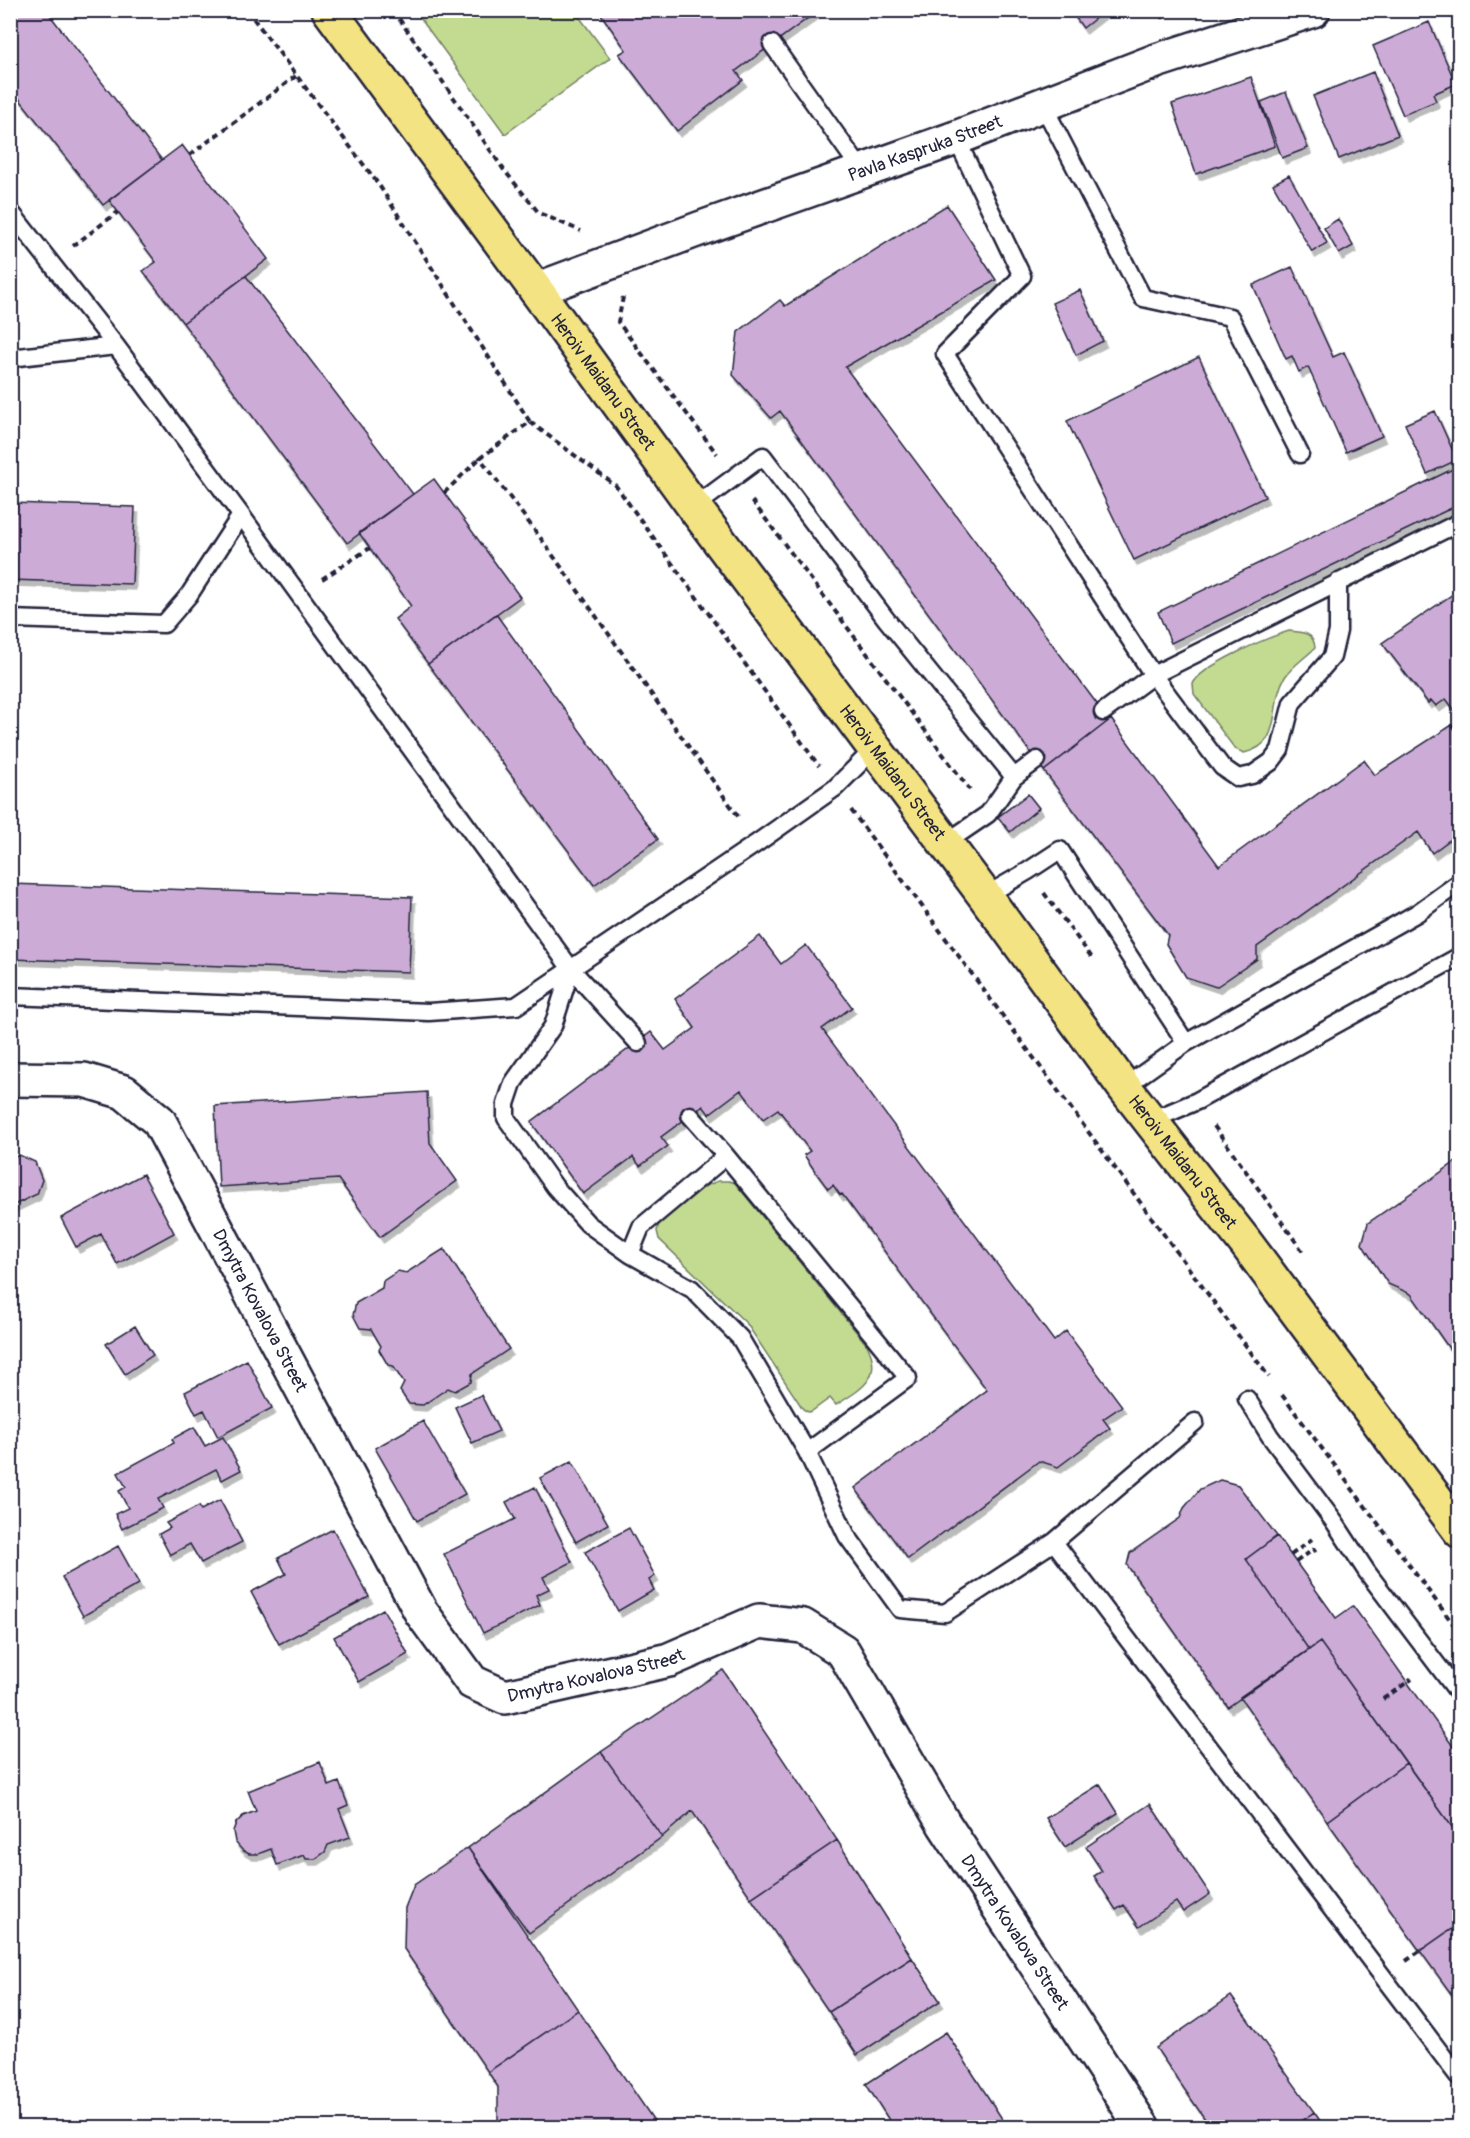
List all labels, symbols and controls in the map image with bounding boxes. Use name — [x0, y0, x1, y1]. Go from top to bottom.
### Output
street label: Pavla Kaspruka Street — [845, 110, 1006, 187]
street label: Heroiv Maidanu Street — [545, 309, 661, 456]
street label: Heroiv Maidanu Street — [834, 700, 951, 846]
street label: Heroiv Maidanu Street — [1123, 1090, 1243, 1235]
street label: Dmytra Kovalova Street — [207, 1225, 313, 1396]
street label: Dmytra Kovalova Street — [505, 1643, 689, 1708]
street label: Dmytra Kovalova Street — [956, 1850, 1075, 2015]

